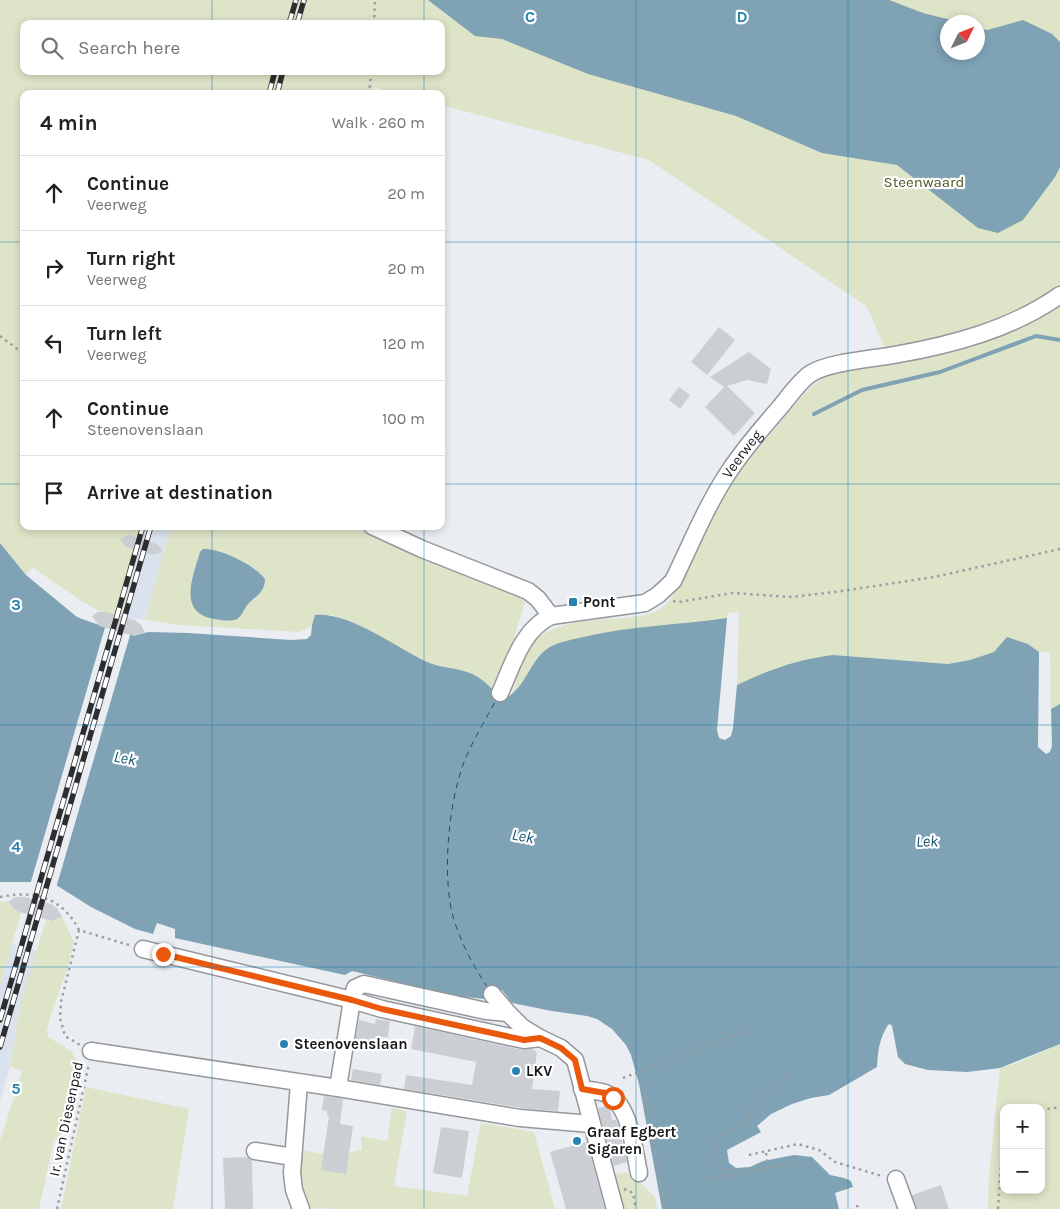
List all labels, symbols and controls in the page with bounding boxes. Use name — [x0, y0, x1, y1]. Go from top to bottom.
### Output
text: C — [525, 7, 535, 26]
text: D — [737, 7, 748, 26]
north arrow — [940, 15, 985, 60]
search box — [20, 20, 445, 75]
icon: search — [38, 34, 66, 62]
text: Search here — [78, 37, 180, 59]
text: 4 min — [40, 111, 98, 135]
text: Walk · 260 m — [332, 113, 425, 132]
text: Continue — [87, 173, 169, 195]
park label: Steenwaard — [884, 173, 964, 191]
icon: ahead — [40, 179, 68, 207]
text: 20 m — [387, 184, 425, 203]
text: Veerweg — [87, 195, 147, 214]
text: Turn right — [87, 248, 176, 270]
icon: right — [40, 254, 68, 282]
text: 20 m — [387, 259, 425, 278]
text: Veerweg — [87, 270, 147, 289]
text: Turn left — [87, 323, 162, 345]
icon: left — [40, 329, 68, 357]
text: 120 m — [382, 334, 425, 353]
text: Veerweg — [87, 345, 147, 364]
text: Continue — [87, 398, 169, 420]
icon: ahead — [40, 404, 68, 432]
text: 100 m — [382, 409, 425, 428]
text: Steenovenslaan — [87, 420, 204, 439]
street label: Veerweg — [718, 426, 766, 482]
icon: arrive — [40, 479, 68, 507]
text: Arrive at destination — [87, 482, 273, 504]
place label: Pont — [583, 593, 616, 611]
text: 3 — [11, 595, 21, 614]
marker: Pont — [567, 596, 579, 608]
water label: Lek — [112, 747, 139, 770]
water label: Lek — [510, 825, 537, 848]
water label: Lek — [916, 831, 939, 851]
text: 4 — [11, 837, 21, 856]
route end — [152, 943, 175, 966]
place label: Steenovenslaan — [294, 1035, 408, 1053]
marker: Steenovenslaan — [278, 1038, 290, 1050]
street label: Ir. van Diesenpad — [45, 1060, 87, 1178]
place label: LKV — [526, 1062, 552, 1080]
marker: LKV — [510, 1065, 522, 1077]
text: 5 — [11, 1079, 21, 1098]
route start — [602, 1087, 625, 1110]
map controls — [1000, 1104, 1045, 1194]
button: + — [1000, 1104, 1045, 1149]
place label: Graaf Egbert Sigaren — [587, 1123, 676, 1158]
marker: Graaf Egbert Sigaren — [571, 1135, 583, 1147]
button: − — [1000, 1149, 1045, 1194]

